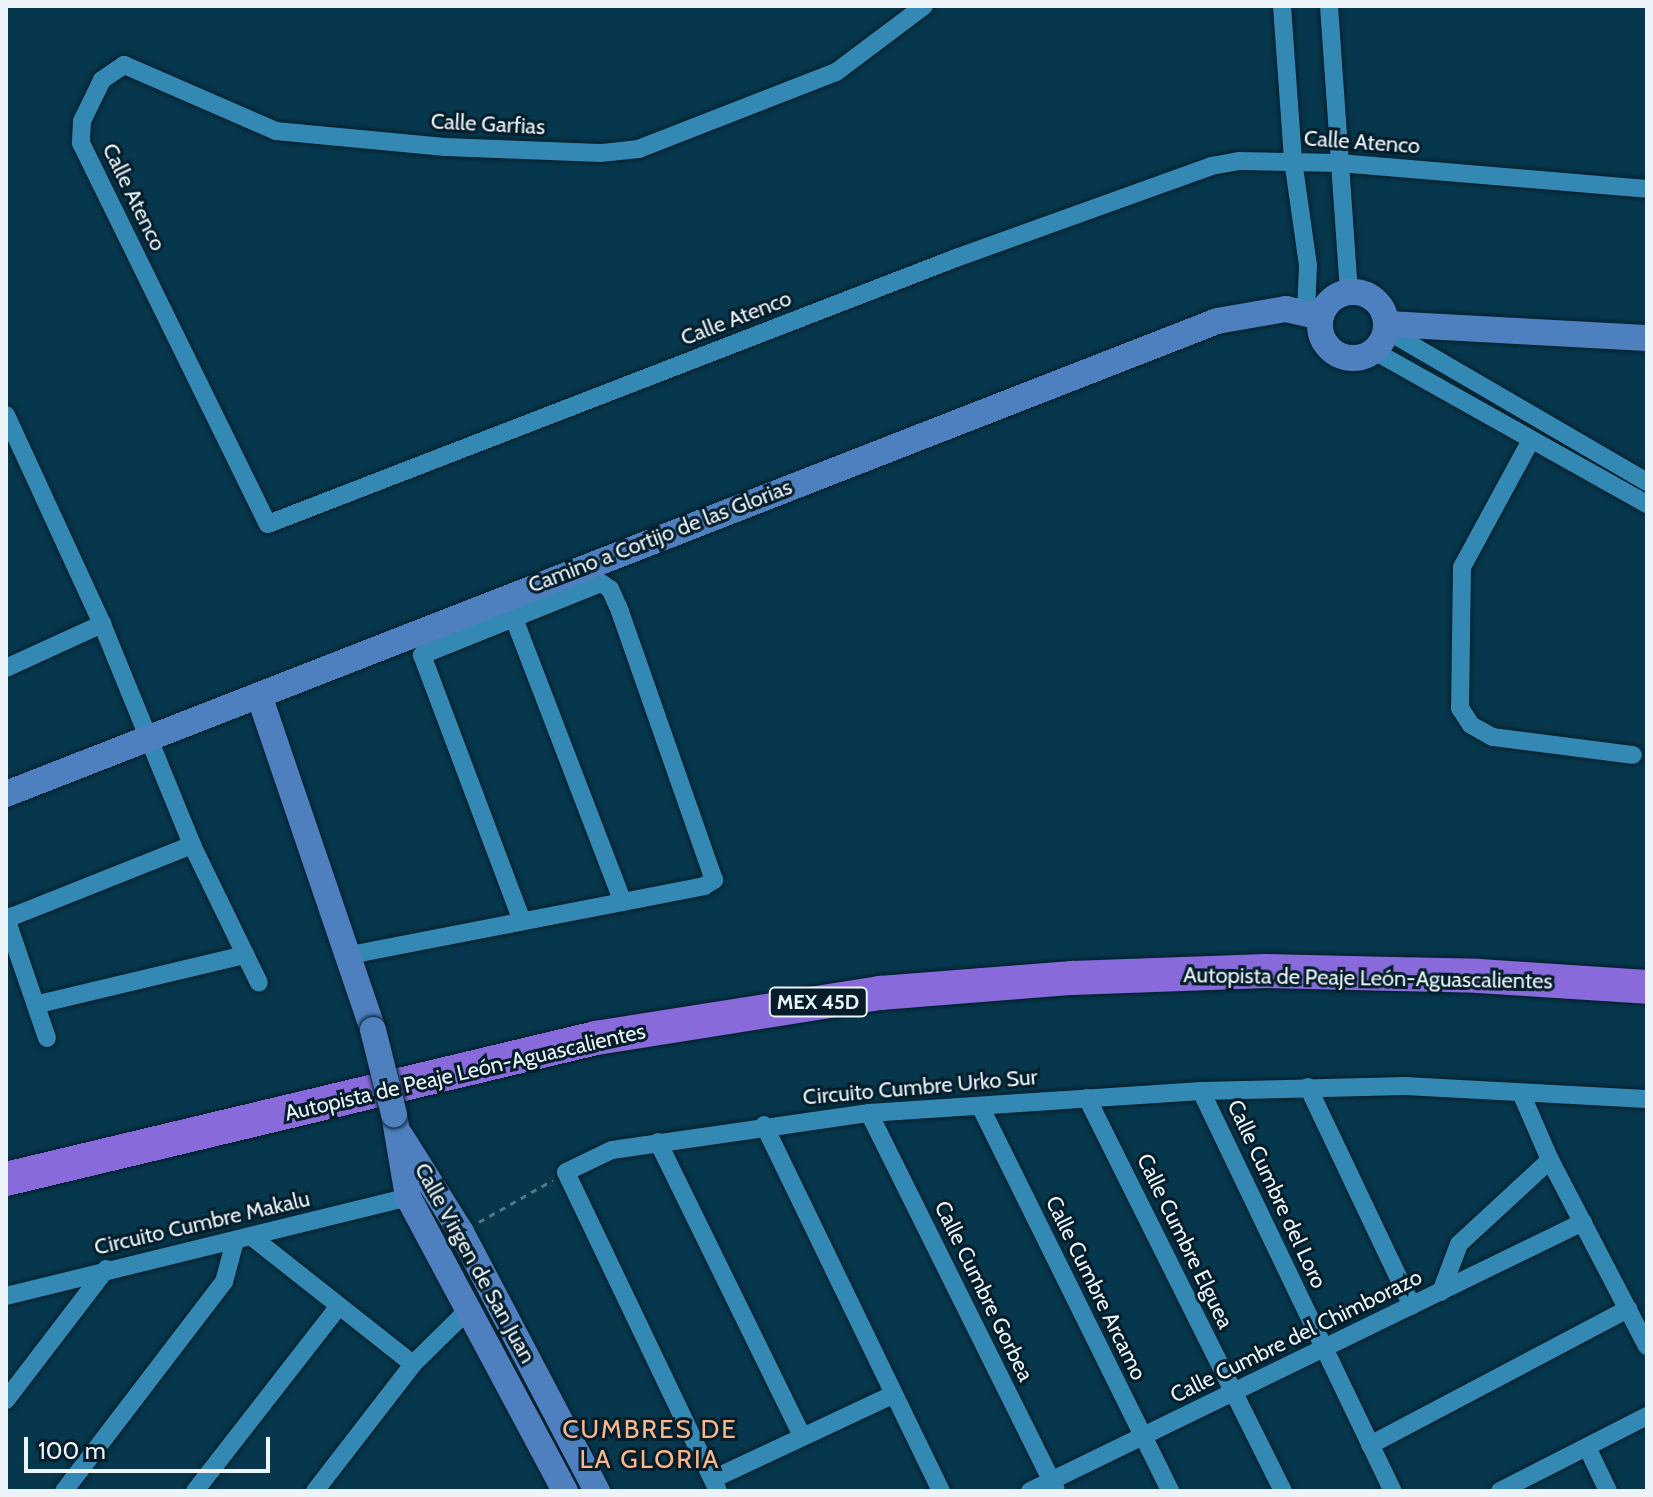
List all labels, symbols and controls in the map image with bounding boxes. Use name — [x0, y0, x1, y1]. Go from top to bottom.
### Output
street label: Calle Garfias — [430, 108, 546, 140]
street label: Calle Atenco — [1303, 125, 1421, 159]
street label: Calle Atenco — [97, 139, 171, 255]
street label: Calle Atenco — [677, 285, 795, 351]
street label: Camino a Cortijo de las Glorias — [524, 473, 796, 599]
street label: Autopista de Peaje León-Aguascalientes — [1183, 962, 1553, 994]
road number: MEX 45D — [768, 986, 868, 1018]
street label: Autopista de Peaje León-Aguascalientes — [282, 1018, 648, 1126]
street label: Circuito Cumbre Urko Sur — [802, 1064, 1038, 1110]
street label: Calle Cumbre del Loro — [1222, 1096, 1332, 1292]
street label: Calle Cumbre Elguea — [1131, 1149, 1239, 1333]
street label: Calle Virgen de San Juan — [409, 1158, 541, 1368]
street label: Circuito Cumbre Makalu — [92, 1185, 312, 1261]
street label: Calle Cumbre Arcamo — [1040, 1191, 1152, 1385]
street label: Calle Cumbre Gorbea — [929, 1196, 1039, 1386]
street label: Calle Cumbre del Chimborazo — [1166, 1263, 1426, 1409]
district label: CUMBRES DE LA GLORIA — [562, 1414, 738, 1476]
scale bar — [28, 1421, 274, 1471]
text: 100 m — [38, 1436, 106, 1465]

